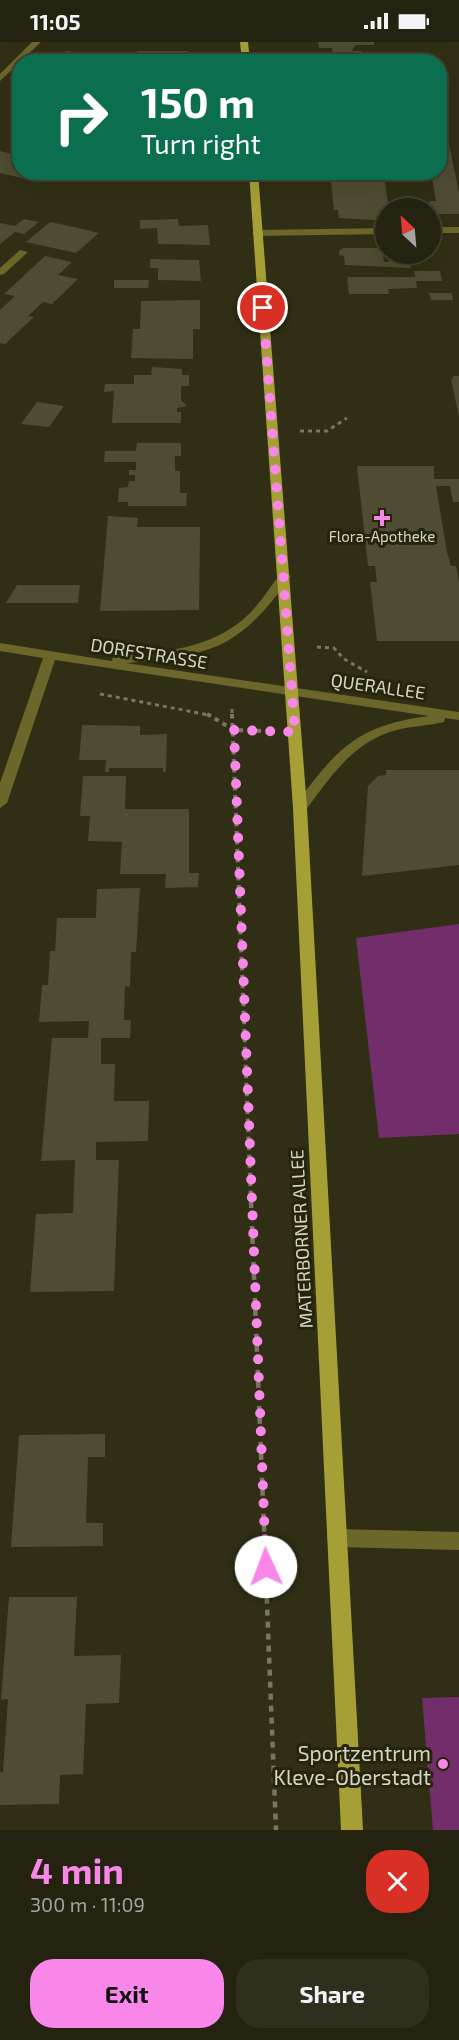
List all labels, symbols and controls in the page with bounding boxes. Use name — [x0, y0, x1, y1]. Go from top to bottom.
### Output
text: 11:05 — [30, 8, 81, 34]
text: 150 m — [141, 76, 255, 126]
icon: right — [42, 78, 120, 156]
text: Turn right — [141, 127, 261, 159]
north arrow — [375, 198, 441, 264]
map controls — [375, 198, 441, 264]
pin — [237, 282, 288, 333]
icon: arrive — [246, 291, 279, 324]
marker: Flora-Apotheke — [375, 511, 389, 525]
place label: Flora-Apotheke — [329, 527, 435, 545]
street label: DORFSTRASSE — [89, 633, 209, 673]
street label: QUERALLEE — [329, 668, 427, 704]
street label: MATERBORNER ALLEE — [285, 1149, 317, 1329]
position arrow — [234, 1535, 298, 1599]
place label: Sportzentrum Kleve-Oberstadt — [274, 1740, 431, 1789]
marker: Sportzentrum Kleve-Oberstadt — [436, 1757, 450, 1771]
text: 4 min — [30, 1848, 124, 1891]
button: close — [366, 1850, 429, 1913]
text: 300 m · 11:09 — [30, 1892, 145, 1916]
button: Exit — [30, 1959, 224, 2028]
button: Share — [236, 1959, 429, 2028]

